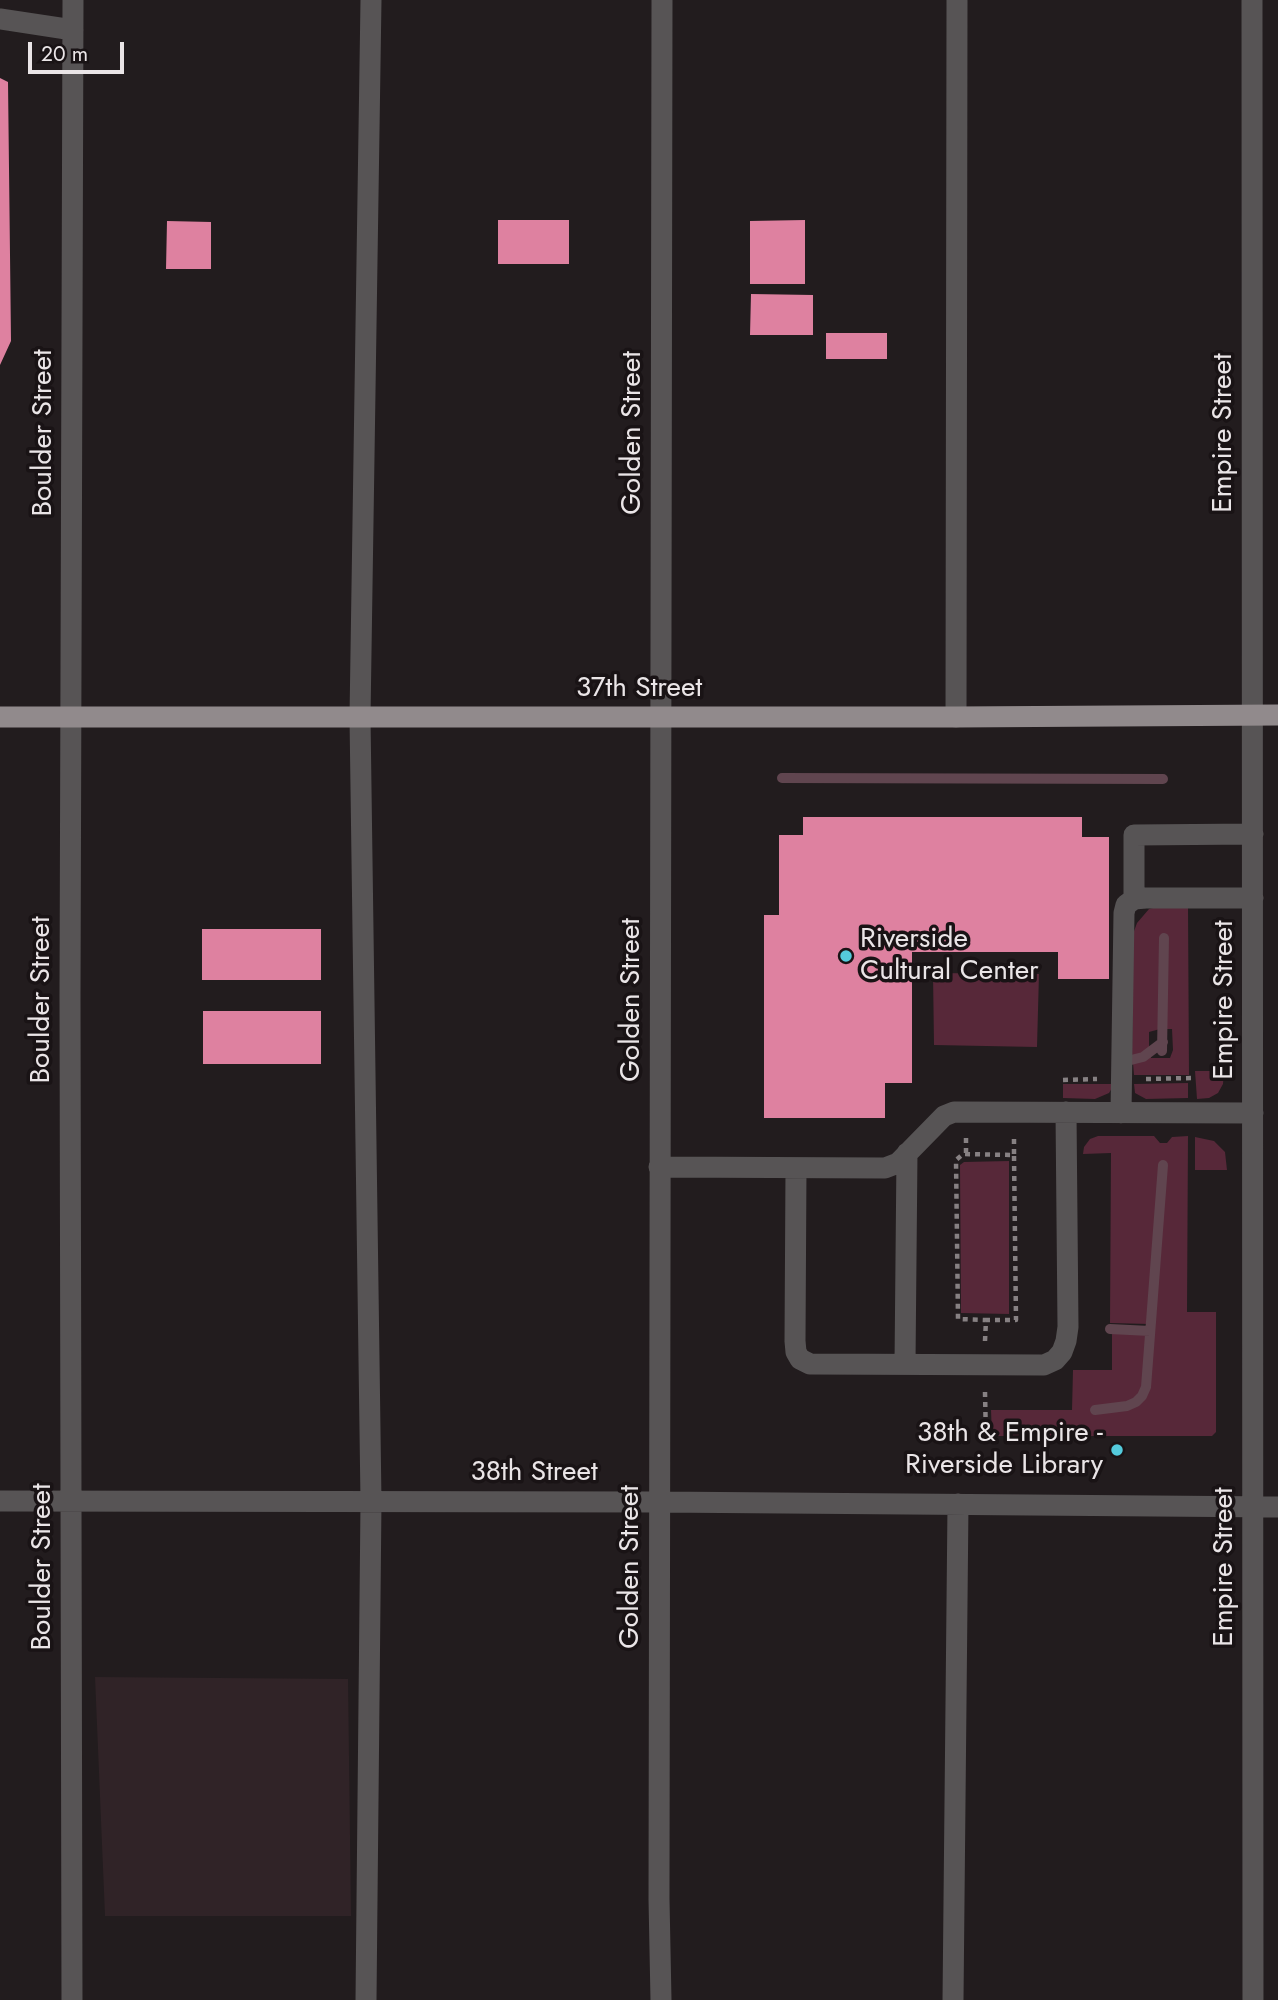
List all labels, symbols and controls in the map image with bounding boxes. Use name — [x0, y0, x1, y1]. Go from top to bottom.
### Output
scale bar — [32, 28, 128, 72]
text: 20 m — [41, 39, 88, 69]
street label: Boulder Street — [27, 349, 61, 517]
street label: Golden Street — [616, 351, 650, 515]
street label: Empire Street — [1207, 353, 1241, 513]
street label: 37th Street — [576, 672, 702, 706]
street label: Boulder Street — [25, 916, 59, 1084]
street label: Golden Street — [615, 918, 649, 1082]
street label: Empire Street — [1208, 920, 1242, 1080]
place label: Riverside Cultural Center — [860, 923, 1039, 989]
marker: Riverside Cultural Center — [838, 948, 854, 964]
place label: 38th & Empire - Riverside Library — [905, 1417, 1103, 1483]
marker: 38th & Empire - Riverside Library — [1109, 1442, 1125, 1458]
street label: 38th Street — [470, 1456, 598, 1490]
street label: Boulder Street — [26, 1483, 60, 1651]
street label: Golden Street — [614, 1485, 648, 1649]
street label: Empire Street — [1208, 1487, 1242, 1647]

